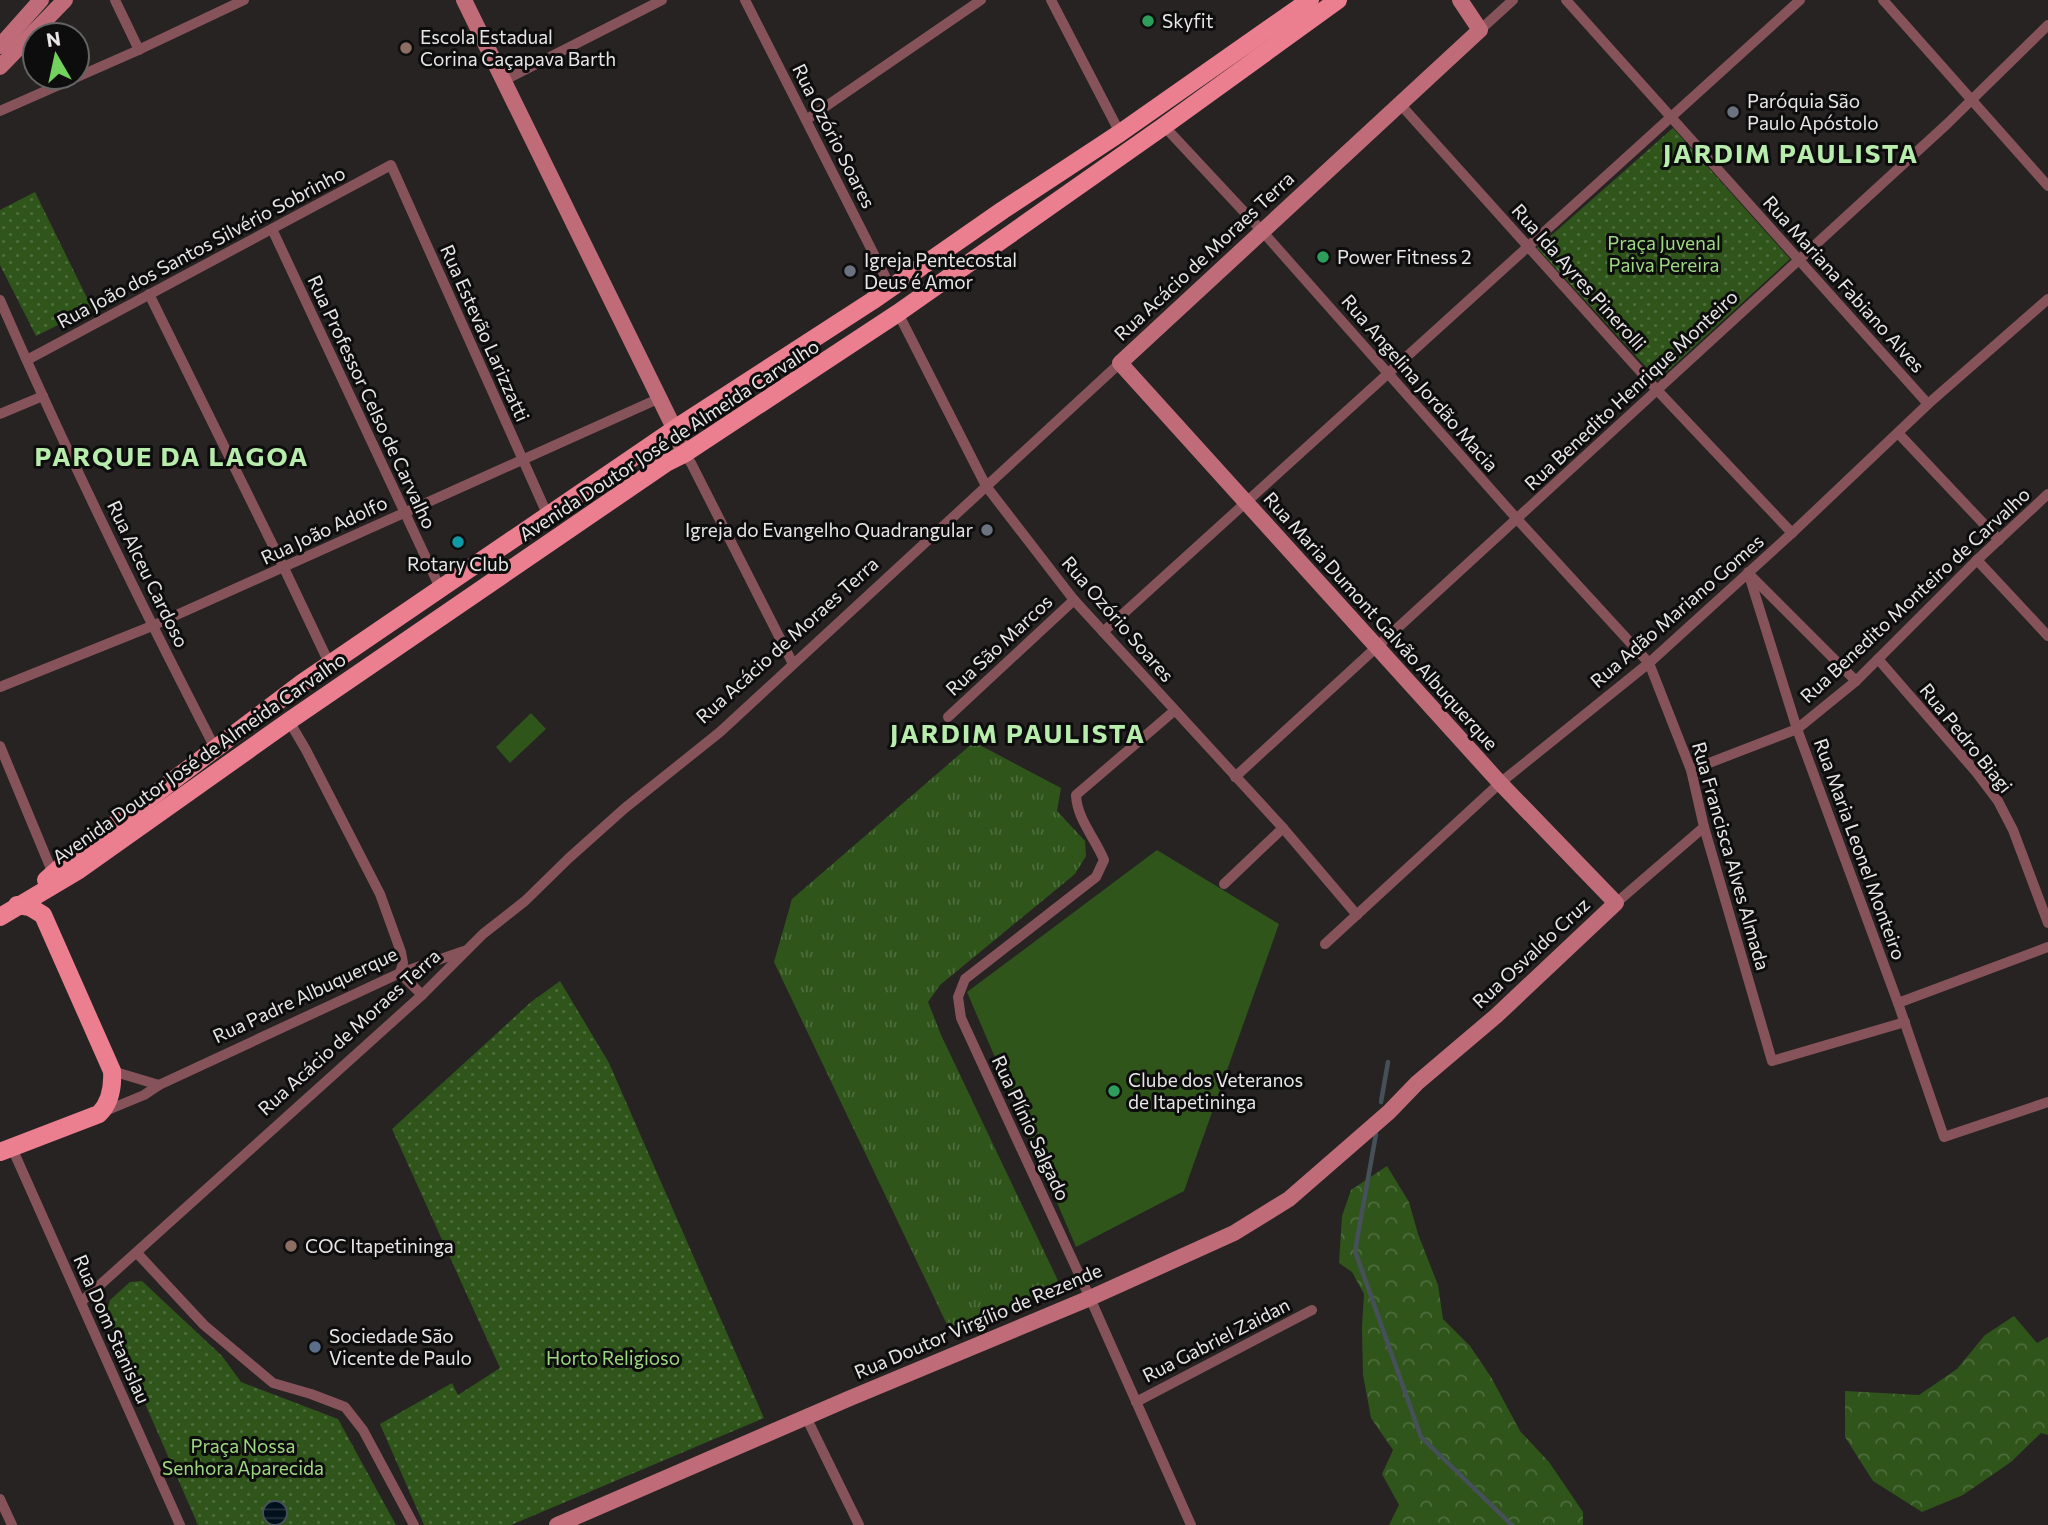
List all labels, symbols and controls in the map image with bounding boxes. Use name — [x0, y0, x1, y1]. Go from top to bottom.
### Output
place label: Skyfit — [1162, 9, 1214, 32]
marker: Skyfit — [1140, 13, 1156, 29]
north arrow — [21, 21, 91, 91]
place label: Escola Estadual Corina Caçapava Barth — [420, 25, 616, 70]
text: N — [44, 26, 62, 51]
marker: Escola Estadual Corina Caçapava Barth — [398, 40, 414, 56]
street label: Rua Ozório Soares — [788, 60, 881, 212]
place label: Paróquia São Paulo Apóstolo — [1747, 89, 1879, 134]
marker: Paróquia São Paulo Apóstolo — [1725, 104, 1741, 120]
district label: JARDIM PAULISTA — [1663, 137, 1919, 168]
street label: Rua João dos Santos Silvério Sobrinho — [53, 161, 349, 333]
street label: Rua Acácio de Moraes Terra — [1109, 166, 1298, 345]
street label: Rua Mariana Fabiano Alves — [1759, 190, 1930, 377]
street label: Rua Ida Ayres Pinerolli — [1507, 199, 1651, 355]
park label: Praça Juvenal Paiva Pereira — [1607, 231, 1721, 276]
street label: Rua Estevão Larizzatti — [436, 241, 535, 425]
place label: Power Fitness 2 — [1337, 245, 1472, 268]
place label: Igreja Pentecostal Deus é Amor — [864, 248, 1017, 293]
marker: Power Fitness 2 — [1315, 249, 1331, 265]
marker: Igreja Pentecostal Deus é Amor — [842, 263, 858, 279]
street label: Rua Professor Celso de Carvalho — [303, 271, 441, 532]
street label: Rua Benedito Henrique Monteiro — [1519, 285, 1742, 495]
street label: Rua Angelina Jordão Macia — [1337, 289, 1504, 476]
street label: Avenida Doutor José de Almeida Carvalho — [514, 334, 823, 545]
district label: PARQUE DA LAGOA — [34, 440, 310, 471]
street label: Rua Benedito Monteiro de Carvalho — [1795, 482, 2034, 707]
street label: Rua Maria Dumont Galvão Albuquerque — [1259, 487, 1503, 754]
street label: Rua João Adolfo — [257, 490, 391, 569]
street label: Rua Alceu Cardoso — [103, 496, 194, 651]
place label: Igreja do Evangelho Quadrangular — [685, 518, 973, 541]
marker: Igreja do Evangelho Quadrangular — [979, 522, 995, 538]
street label: Rua Adão Mariano Gomes — [1585, 529, 1768, 692]
marker: Rotary Club — [450, 534, 466, 550]
street label: Rua Ozório Soares — [1058, 551, 1179, 686]
place label: Rotary Club — [407, 552, 509, 575]
street label: Rua Acácio de Moraes Terra — [691, 552, 883, 728]
street label: Rua São Marcos — [941, 589, 1057, 700]
street label: Avenida Doutor José de Almeida Carvalho — [48, 647, 350, 868]
street label: Rua Pedro Biagi — [1915, 678, 2017, 797]
district label: JARDIM PAULISTA — [890, 717, 1146, 748]
street label: Rua Maria Leonel Monteiro — [1810, 735, 1911, 963]
street label: Rua Francisca Alves Almada — [1688, 739, 1775, 973]
street label: Rua Osvaldo Cruz — [1467, 892, 1594, 1013]
street label: Rua Padre Albuquerque — [209, 942, 401, 1047]
street label: Rua Acácio de Moraes Terra — [253, 944, 445, 1120]
street label: Rua Plínio Salgado — [988, 1052, 1075, 1204]
place label: Clube dos Veteranos de Itapetininga — [1128, 1068, 1303, 1113]
marker: Clube dos Veteranos de Itapetininga — [1106, 1083, 1122, 1099]
place label: COC Itapetininga — [305, 1234, 454, 1257]
marker: COC Itapetininga — [283, 1238, 299, 1254]
street label: Rua Dom Stanislau — [69, 1251, 156, 1407]
street label: Rua Doutor Virgílio de Rezende — [851, 1258, 1105, 1383]
street label: Rua Gabriel Zaidan — [1138, 1292, 1293, 1387]
place label: Sociedade São Vicente de Paulo — [329, 1324, 472, 1369]
marker: Sociedade São Vicente de Paulo — [307, 1339, 323, 1355]
park label: Horto Religioso — [546, 1346, 680, 1369]
park label: Praça Nossa Senhora Aparecida — [162, 1434, 324, 1479]

